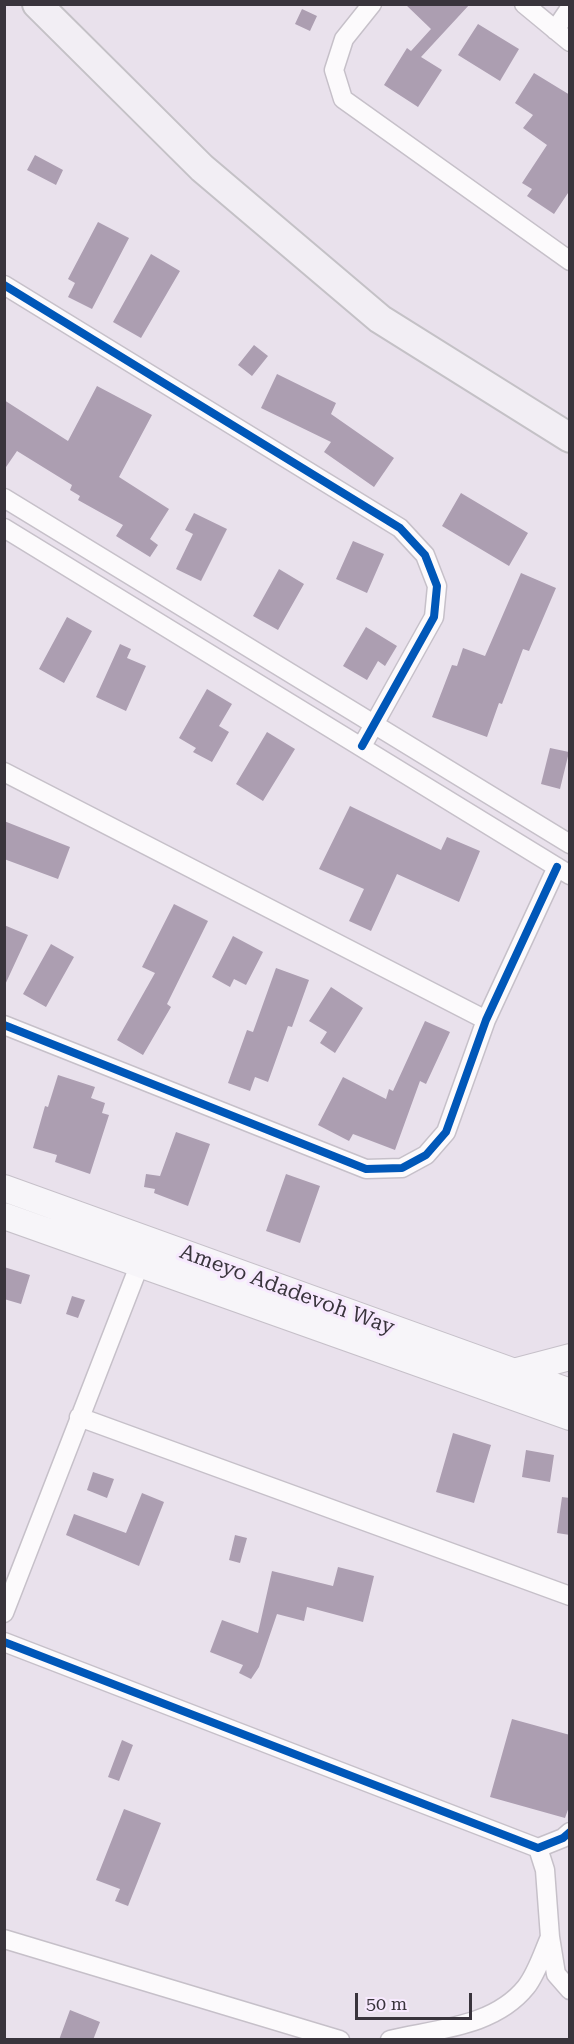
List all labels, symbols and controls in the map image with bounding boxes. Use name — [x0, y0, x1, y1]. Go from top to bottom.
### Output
street label: Ameyo Adadevoh Way — [176, 1239, 398, 1341]
scale bar — [358, 1981, 475, 2019]
text: 50 m — [366, 1993, 407, 2014]

